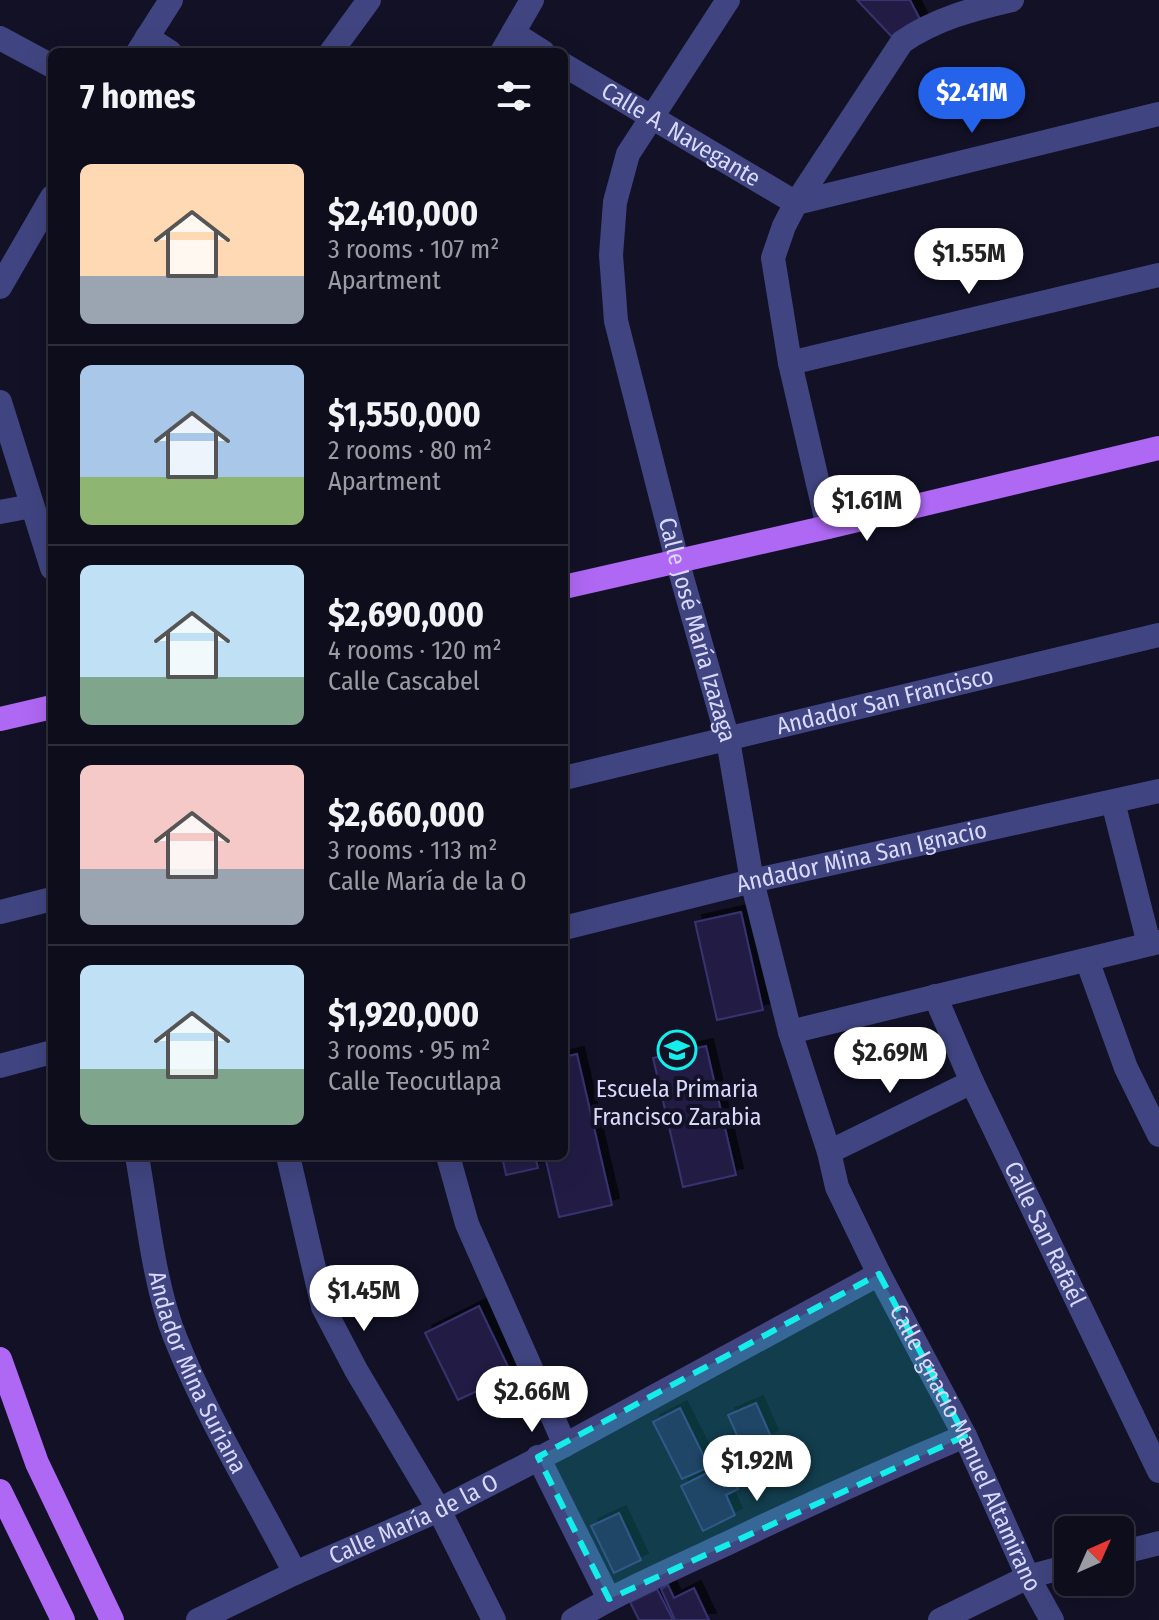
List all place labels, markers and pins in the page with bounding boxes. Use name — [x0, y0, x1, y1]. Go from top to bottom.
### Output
pin: $2.41M — [907, 67, 1037, 135]
pin: $1.55M — [904, 228, 1034, 296]
pin: $1.61M — [802, 475, 932, 543]
pin: $2.69M — [825, 1027, 955, 1095]
school or university icon: Escuela Primaria Francisco Zarabia — [656, 1029, 698, 1071]
place label: Escuela Primaria Francisco Zarabia — [592, 1075, 762, 1131]
pin: $1.45M — [299, 1265, 429, 1333]
pin: $2.66M — [467, 1366, 597, 1434]
pin: $1.92M — [692, 1435, 822, 1503]

